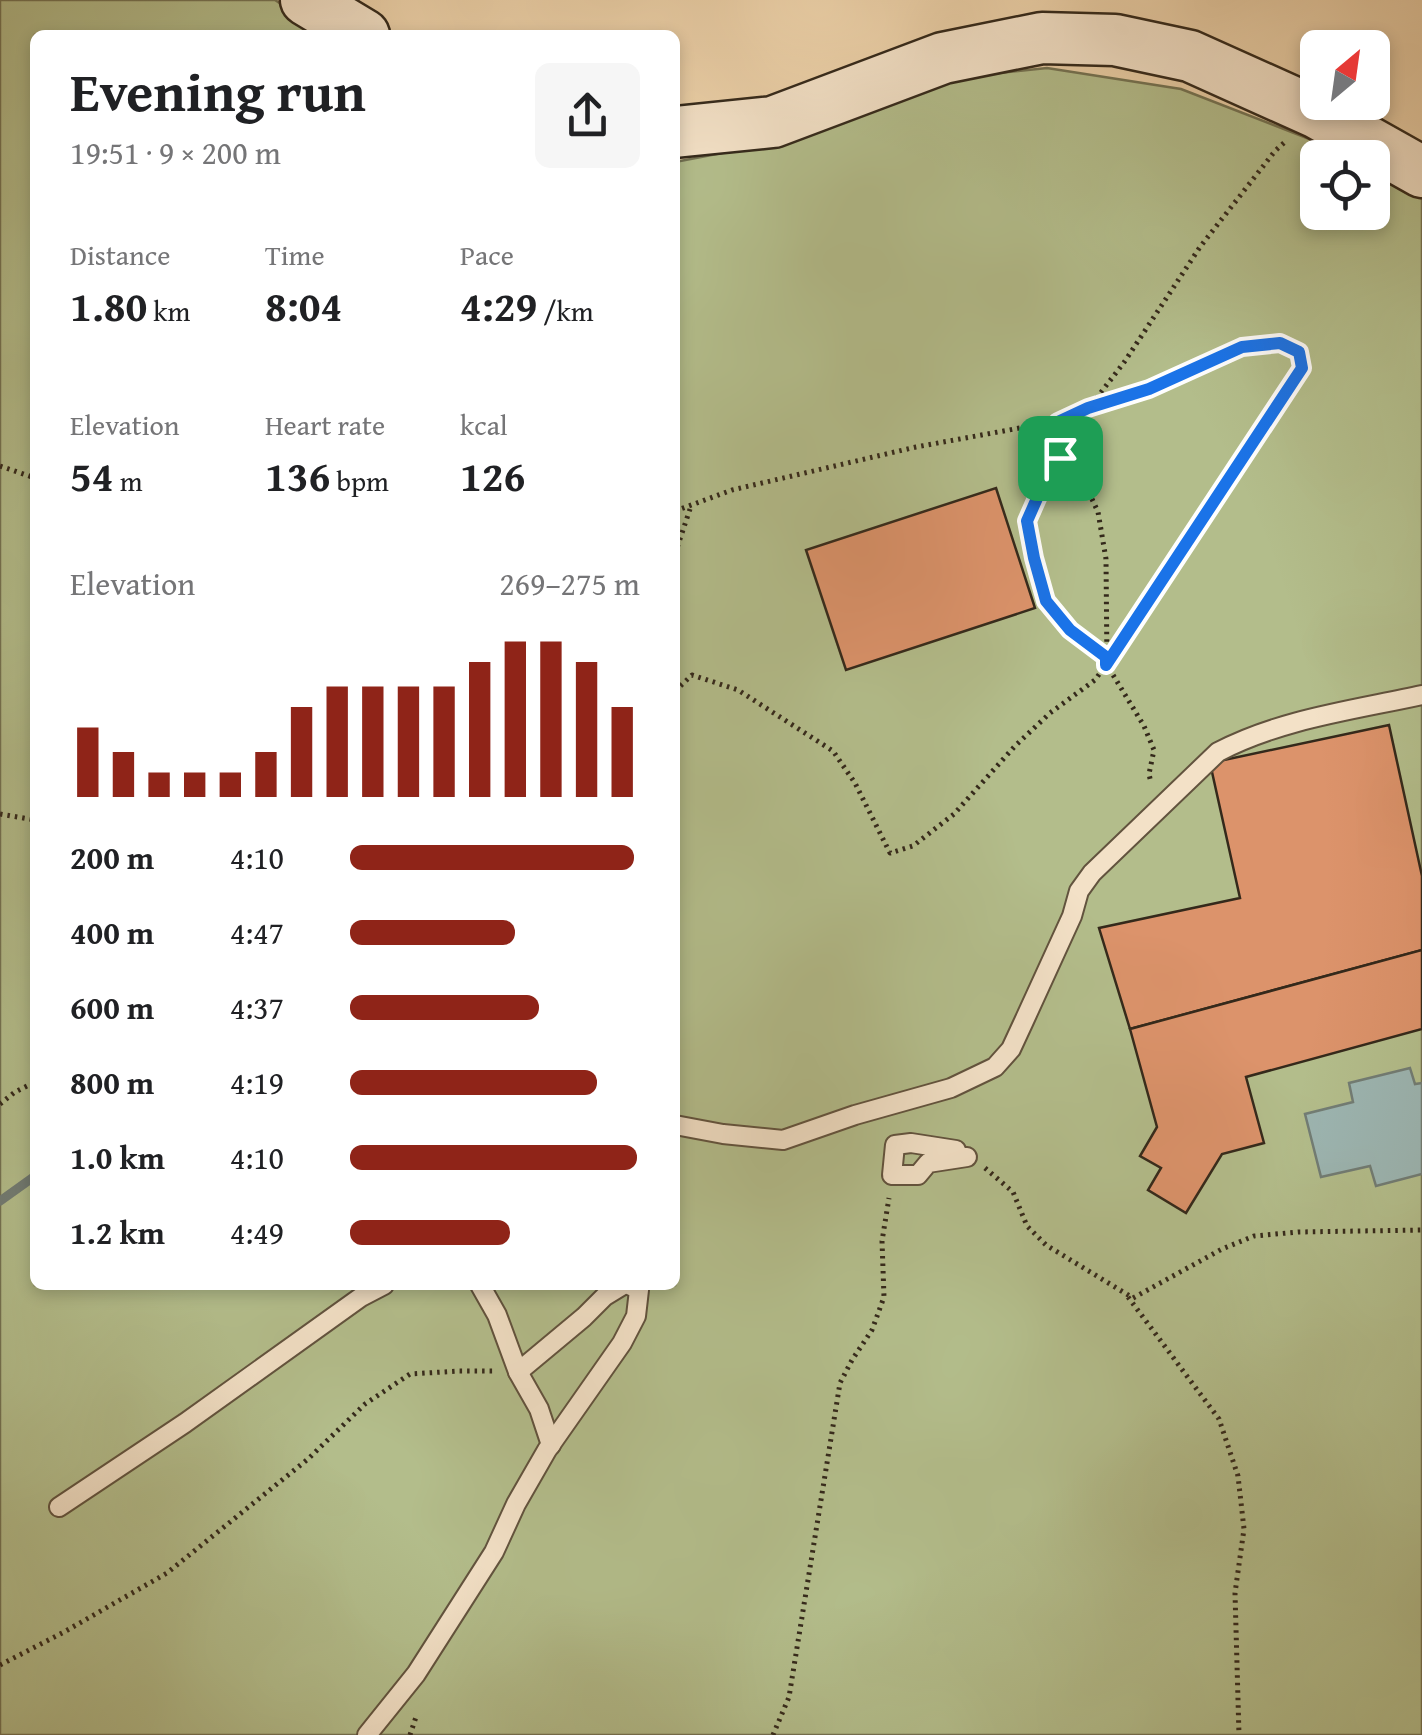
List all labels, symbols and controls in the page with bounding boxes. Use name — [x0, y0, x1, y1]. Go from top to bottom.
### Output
north arrow — [1300, 30, 1390, 120]
map controls — [1300, 30, 1390, 230]
text: Evening run — [70, 51, 366, 131]
button: share — [535, 63, 640, 168]
text: 19:51 · 9 × 200 m — [70, 129, 281, 176]
button: locate — [1300, 140, 1390, 230]
text: Distance — [70, 234, 170, 275]
text: Time — [265, 234, 325, 275]
text: Pace — [460, 234, 514, 275]
text: 1.80 — [70, 275, 147, 336]
text: 8:04 — [265, 275, 342, 336]
text: 4:29 — [460, 275, 537, 336]
text: km — [147, 290, 190, 331]
text: /km — [537, 290, 594, 331]
text: Elevation — [70, 404, 180, 445]
text: Heart rate — [265, 404, 385, 445]
text: kcal — [460, 404, 508, 445]
pin — [1018, 416, 1103, 501]
icon: arrive — [1033, 431, 1088, 486]
text: 54 — [70, 445, 114, 506]
text: 136 — [265, 445, 330, 506]
text: 126 — [460, 445, 525, 506]
text: m — [114, 460, 143, 501]
text: bpm — [330, 460, 389, 501]
text: Elevation — [70, 560, 195, 607]
text: 269–275 m — [499, 560, 640, 607]
text: 200 m — [70, 834, 154, 881]
text: 4:10 — [230, 834, 284, 881]
text: 400 m — [70, 909, 154, 956]
text: 4:47 — [230, 909, 284, 956]
text: 600 m — [70, 984, 154, 1031]
text: 4:37 — [230, 984, 284, 1031]
text: 800 m — [70, 1059, 154, 1106]
text: 4:19 — [230, 1059, 284, 1106]
text: 1.0 km — [70, 1134, 165, 1181]
text: 4:10 — [230, 1134, 284, 1181]
text: 1.2 km — [70, 1209, 165, 1256]
text: 4:49 — [230, 1209, 284, 1256]

